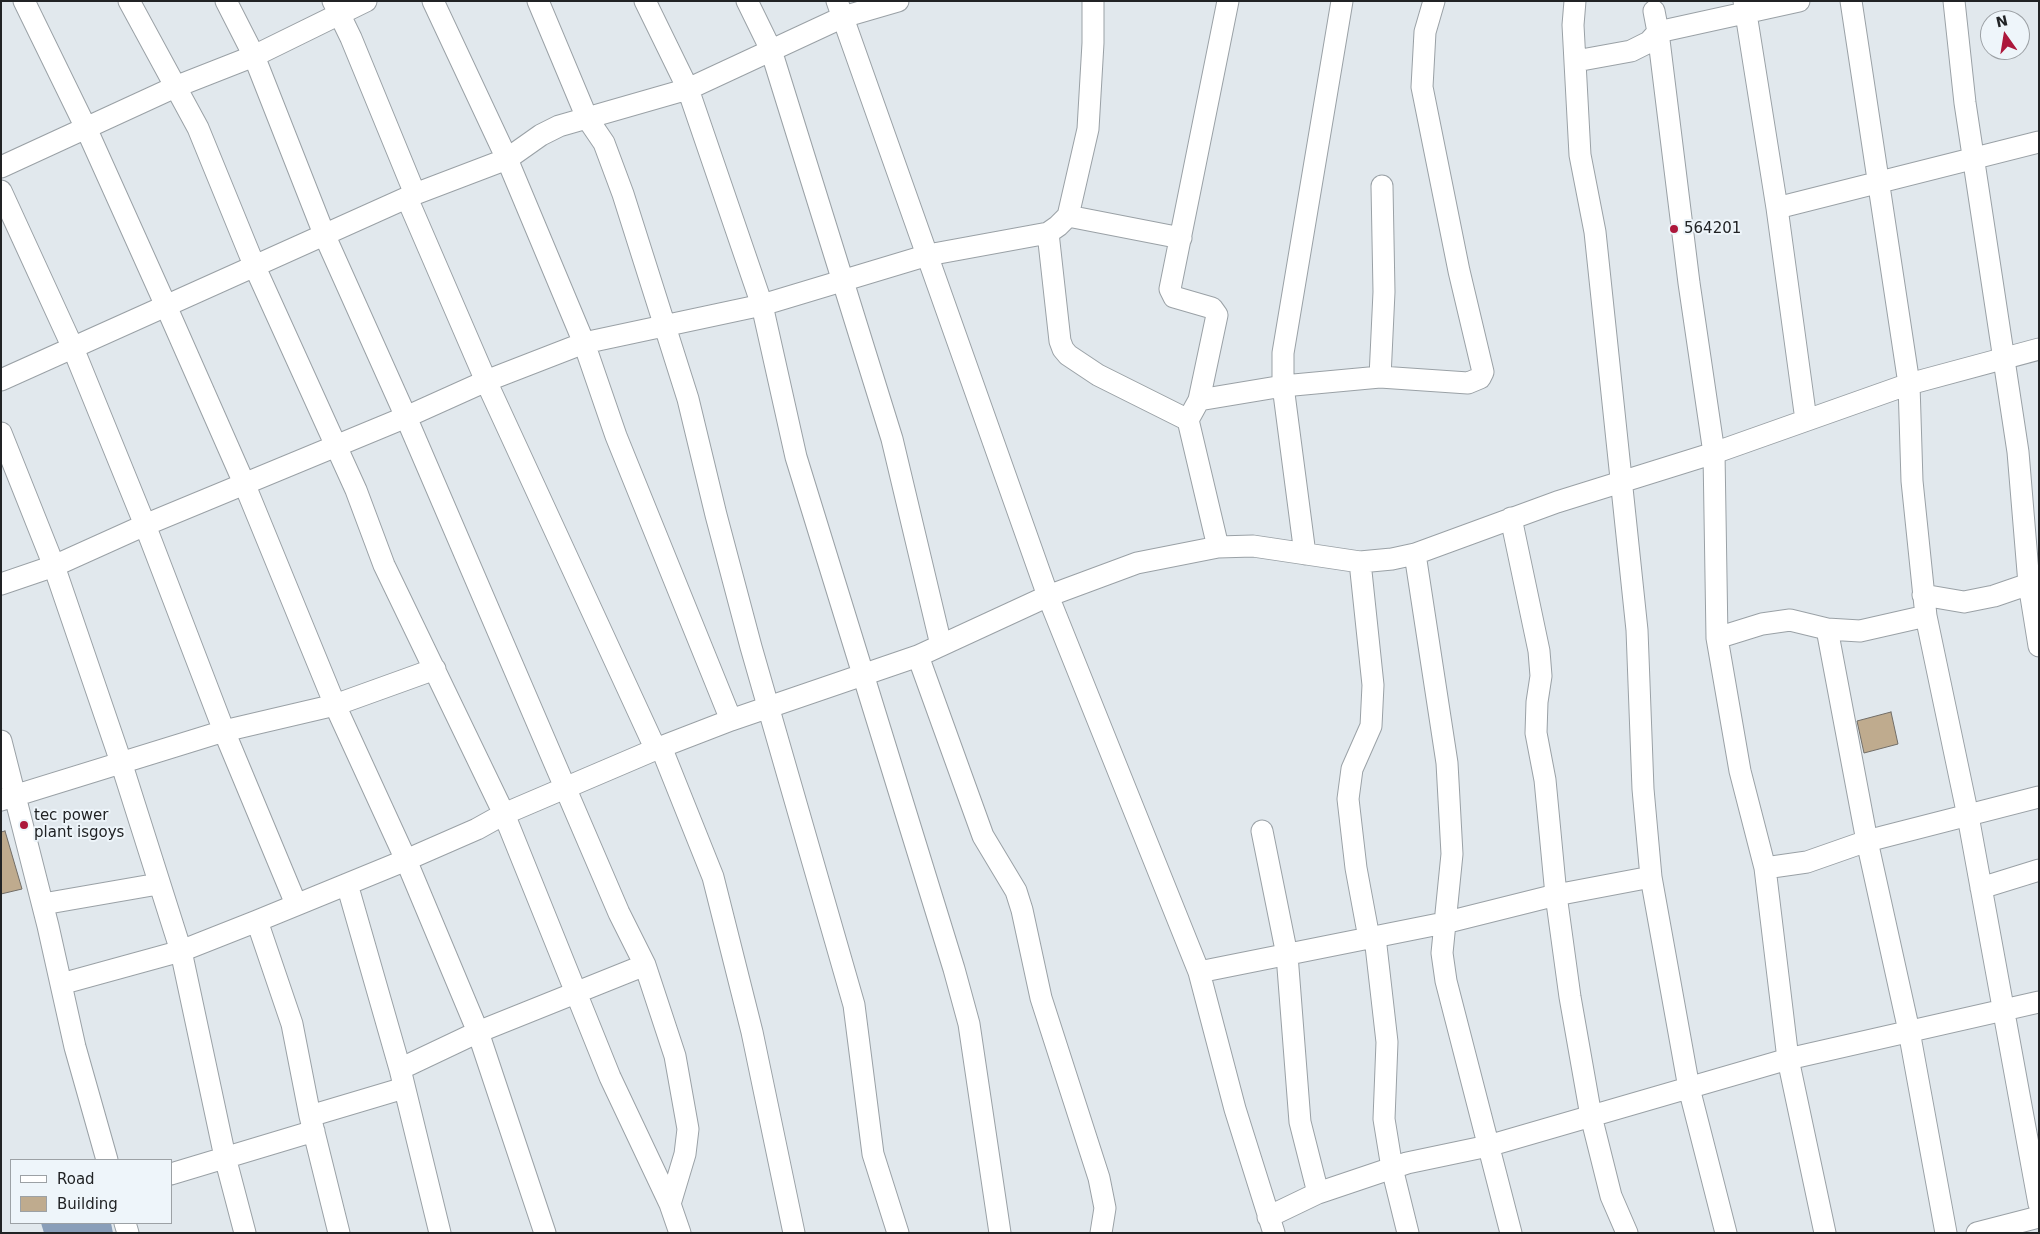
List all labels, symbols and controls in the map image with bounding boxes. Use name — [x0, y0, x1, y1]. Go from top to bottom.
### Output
north arrow — [1980, 10, 2030, 60]
text: N — [1994, 12, 2009, 30]
place label: 564201 — [1684, 220, 1741, 238]
marker: 564201 — [1668, 223, 1680, 235]
place label: tec power plant isgoys — [34, 807, 124, 842]
marker: tec power plant isgoys — [18, 819, 30, 831]
legend — [10, 1159, 172, 1224]
text: Road — [57, 1170, 95, 1188]
text: Building — [57, 1195, 118, 1213]

